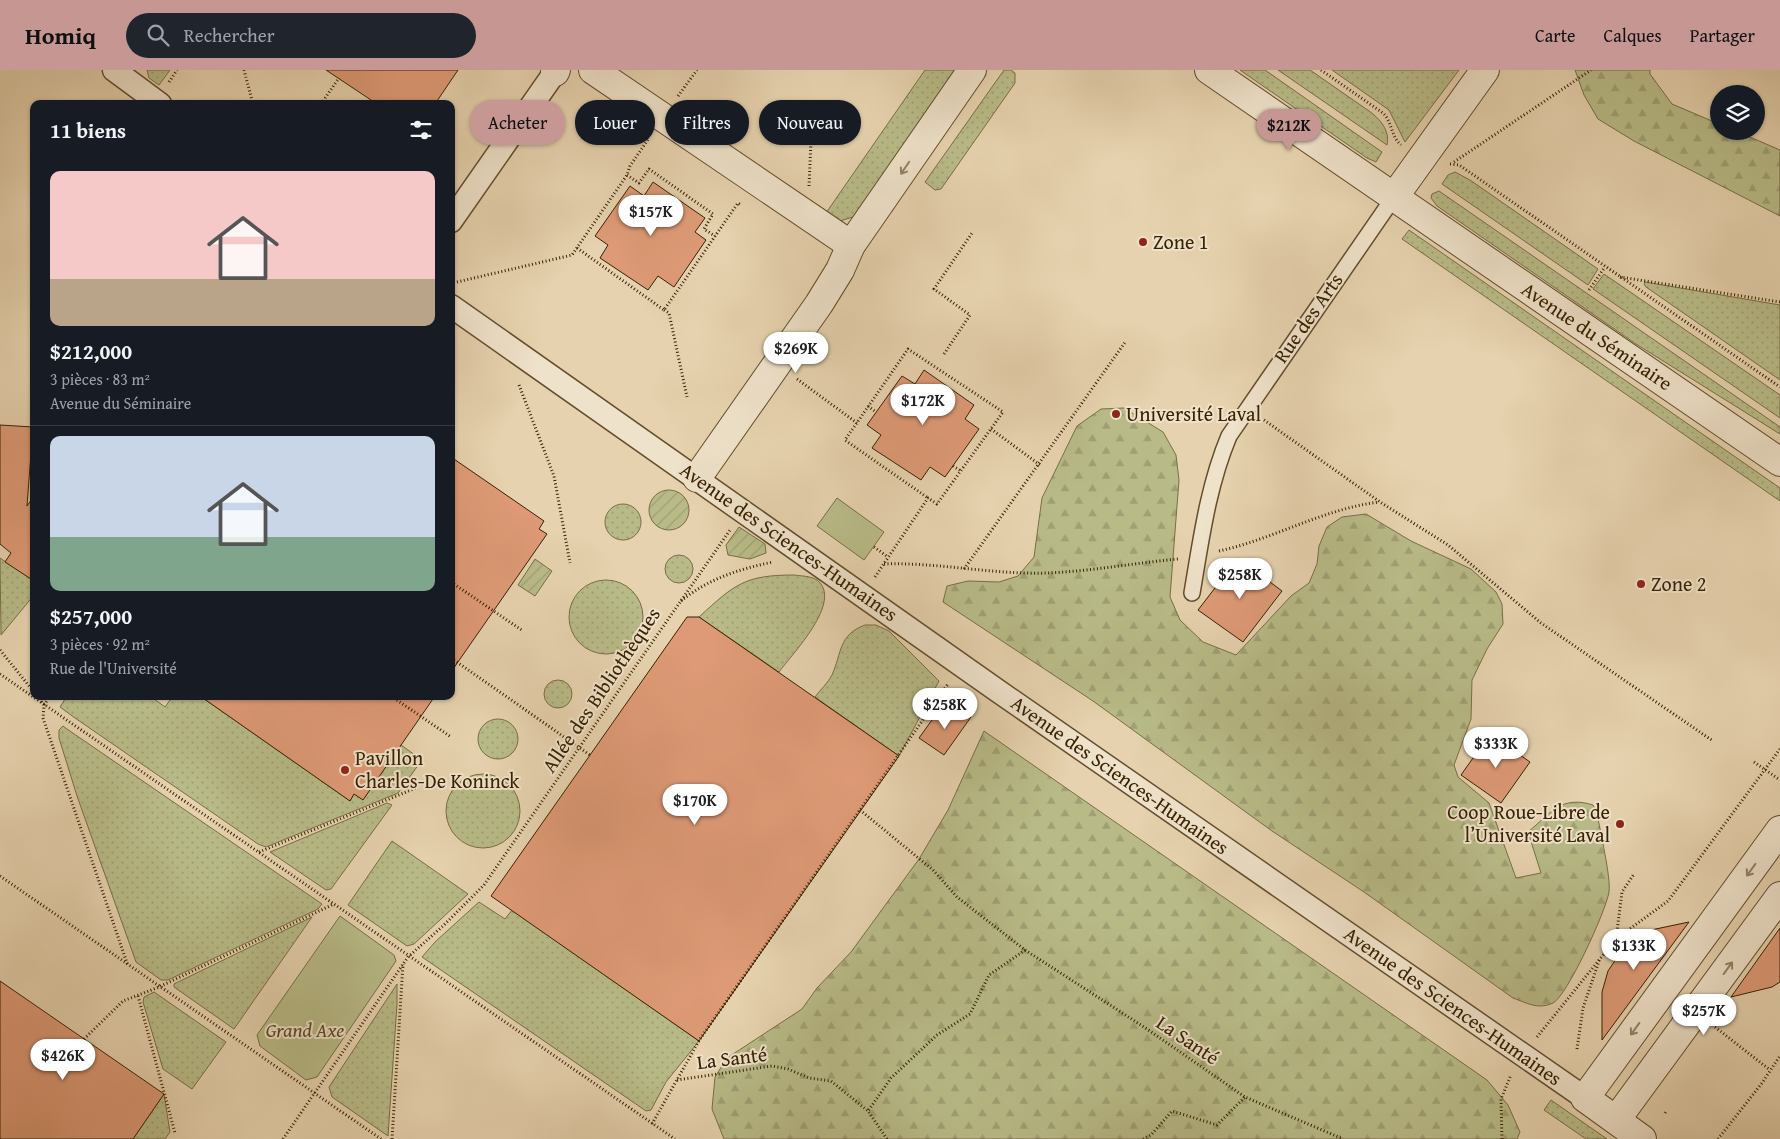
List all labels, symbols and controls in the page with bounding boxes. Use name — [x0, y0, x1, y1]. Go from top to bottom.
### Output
search box — [126, 13, 476, 58]
text: Homiq — [25, 18, 96, 53]
icon: search — [144, 21, 172, 49]
text: Rechercher — [184, 21, 275, 49]
text: Carte — [1535, 22, 1576, 49]
text: Calques — [1604, 22, 1662, 49]
text: Partager — [1690, 22, 1755, 49]
map controls — [1710, 85, 1765, 140]
button: layers — [1710, 85, 1765, 140]
chip: Acheter — [470, 100, 565, 145]
chip: Louer — [575, 100, 655, 145]
chip: Filtres — [665, 100, 749, 145]
chip: Nouveau — [759, 100, 861, 145]
pin: $212K — [1254, 108, 1324, 151]
text: $212K — [1267, 113, 1311, 137]
text: 11 biens — [50, 115, 126, 146]
icon: filters — [407, 116, 435, 144]
one-way arrow — [900, 161, 910, 175]
pin: $157K — [616, 194, 686, 237]
text: $157K — [629, 199, 673, 223]
icon: home — [198, 203, 288, 293]
place label: Zone 1 — [1153, 227, 1208, 256]
marker: Zone 1 — [1137, 236, 1149, 248]
street label: Rue des Arts — [1266, 267, 1349, 369]
street label: Avenue du Séminaire — [1516, 274, 1679, 397]
pin: $269K — [761, 332, 831, 374]
text: $212,000 — [50, 336, 132, 367]
text: $269K — [774, 336, 818, 360]
text: 3 pièces · 83 m² — [50, 367, 150, 391]
pin: $172K — [888, 384, 958, 426]
text: $172K — [901, 388, 945, 412]
text: Avenue du Séminaire — [50, 391, 191, 415]
place label: Université Laval — [1126, 399, 1261, 428]
marker: Université Laval — [1110, 408, 1122, 420]
street label: Avenue des Sciences-Humaines — [674, 455, 904, 628]
icon: home — [198, 469, 288, 559]
pin: $258K — [1205, 558, 1275, 600]
text: $258K — [1218, 562, 1262, 586]
place label: Zone 2 — [1651, 569, 1706, 598]
marker: Zone 2 — [1635, 578, 1647, 590]
text: $257,000 — [50, 601, 132, 632]
street label: Allée des Bibliothèques — [534, 601, 667, 778]
text: 3 pièces · 92 m² — [50, 632, 150, 656]
text: Rue de l'Université — [50, 656, 177, 680]
pin: $258K — [910, 688, 980, 730]
street label: Avenue des Sciences-Humaines — [1005, 688, 1235, 861]
text: $258K — [923, 692, 967, 716]
pin: $333K — [1461, 726, 1531, 769]
text: $333K — [1474, 731, 1518, 755]
place label: Pavillon Charles-De Koninck — [355, 743, 520, 795]
marker: Pavillon Charles-De Koninck — [339, 764, 351, 776]
pin: $170K — [660, 784, 730, 826]
text: $170K — [673, 788, 717, 812]
place label: Coop Roue-Libre de l’Université Laval — [1447, 797, 1610, 849]
marker: Coop Roue-Libre de l’Université Laval — [1614, 818, 1626, 830]
one-way arrow — [1746, 863, 1756, 877]
street label: Avenue des Sciences-Humaines — [1338, 919, 1568, 1092]
pin: $133K — [1599, 928, 1669, 971]
text: $133K — [1612, 933, 1656, 957]
one-way arrow — [1723, 961, 1733, 975]
pin: $257K — [1669, 994, 1739, 1036]
text: $257K — [1682, 998, 1726, 1022]
street label: La Santé — [1151, 1008, 1226, 1071]
park label: Grand Axe — [266, 1015, 344, 1044]
one-way arrow — [1630, 1022, 1640, 1036]
pin: $426K — [28, 1038, 98, 1081]
street label: La Santé — [695, 1039, 769, 1076]
text: $426K — [41, 1043, 85, 1067]

